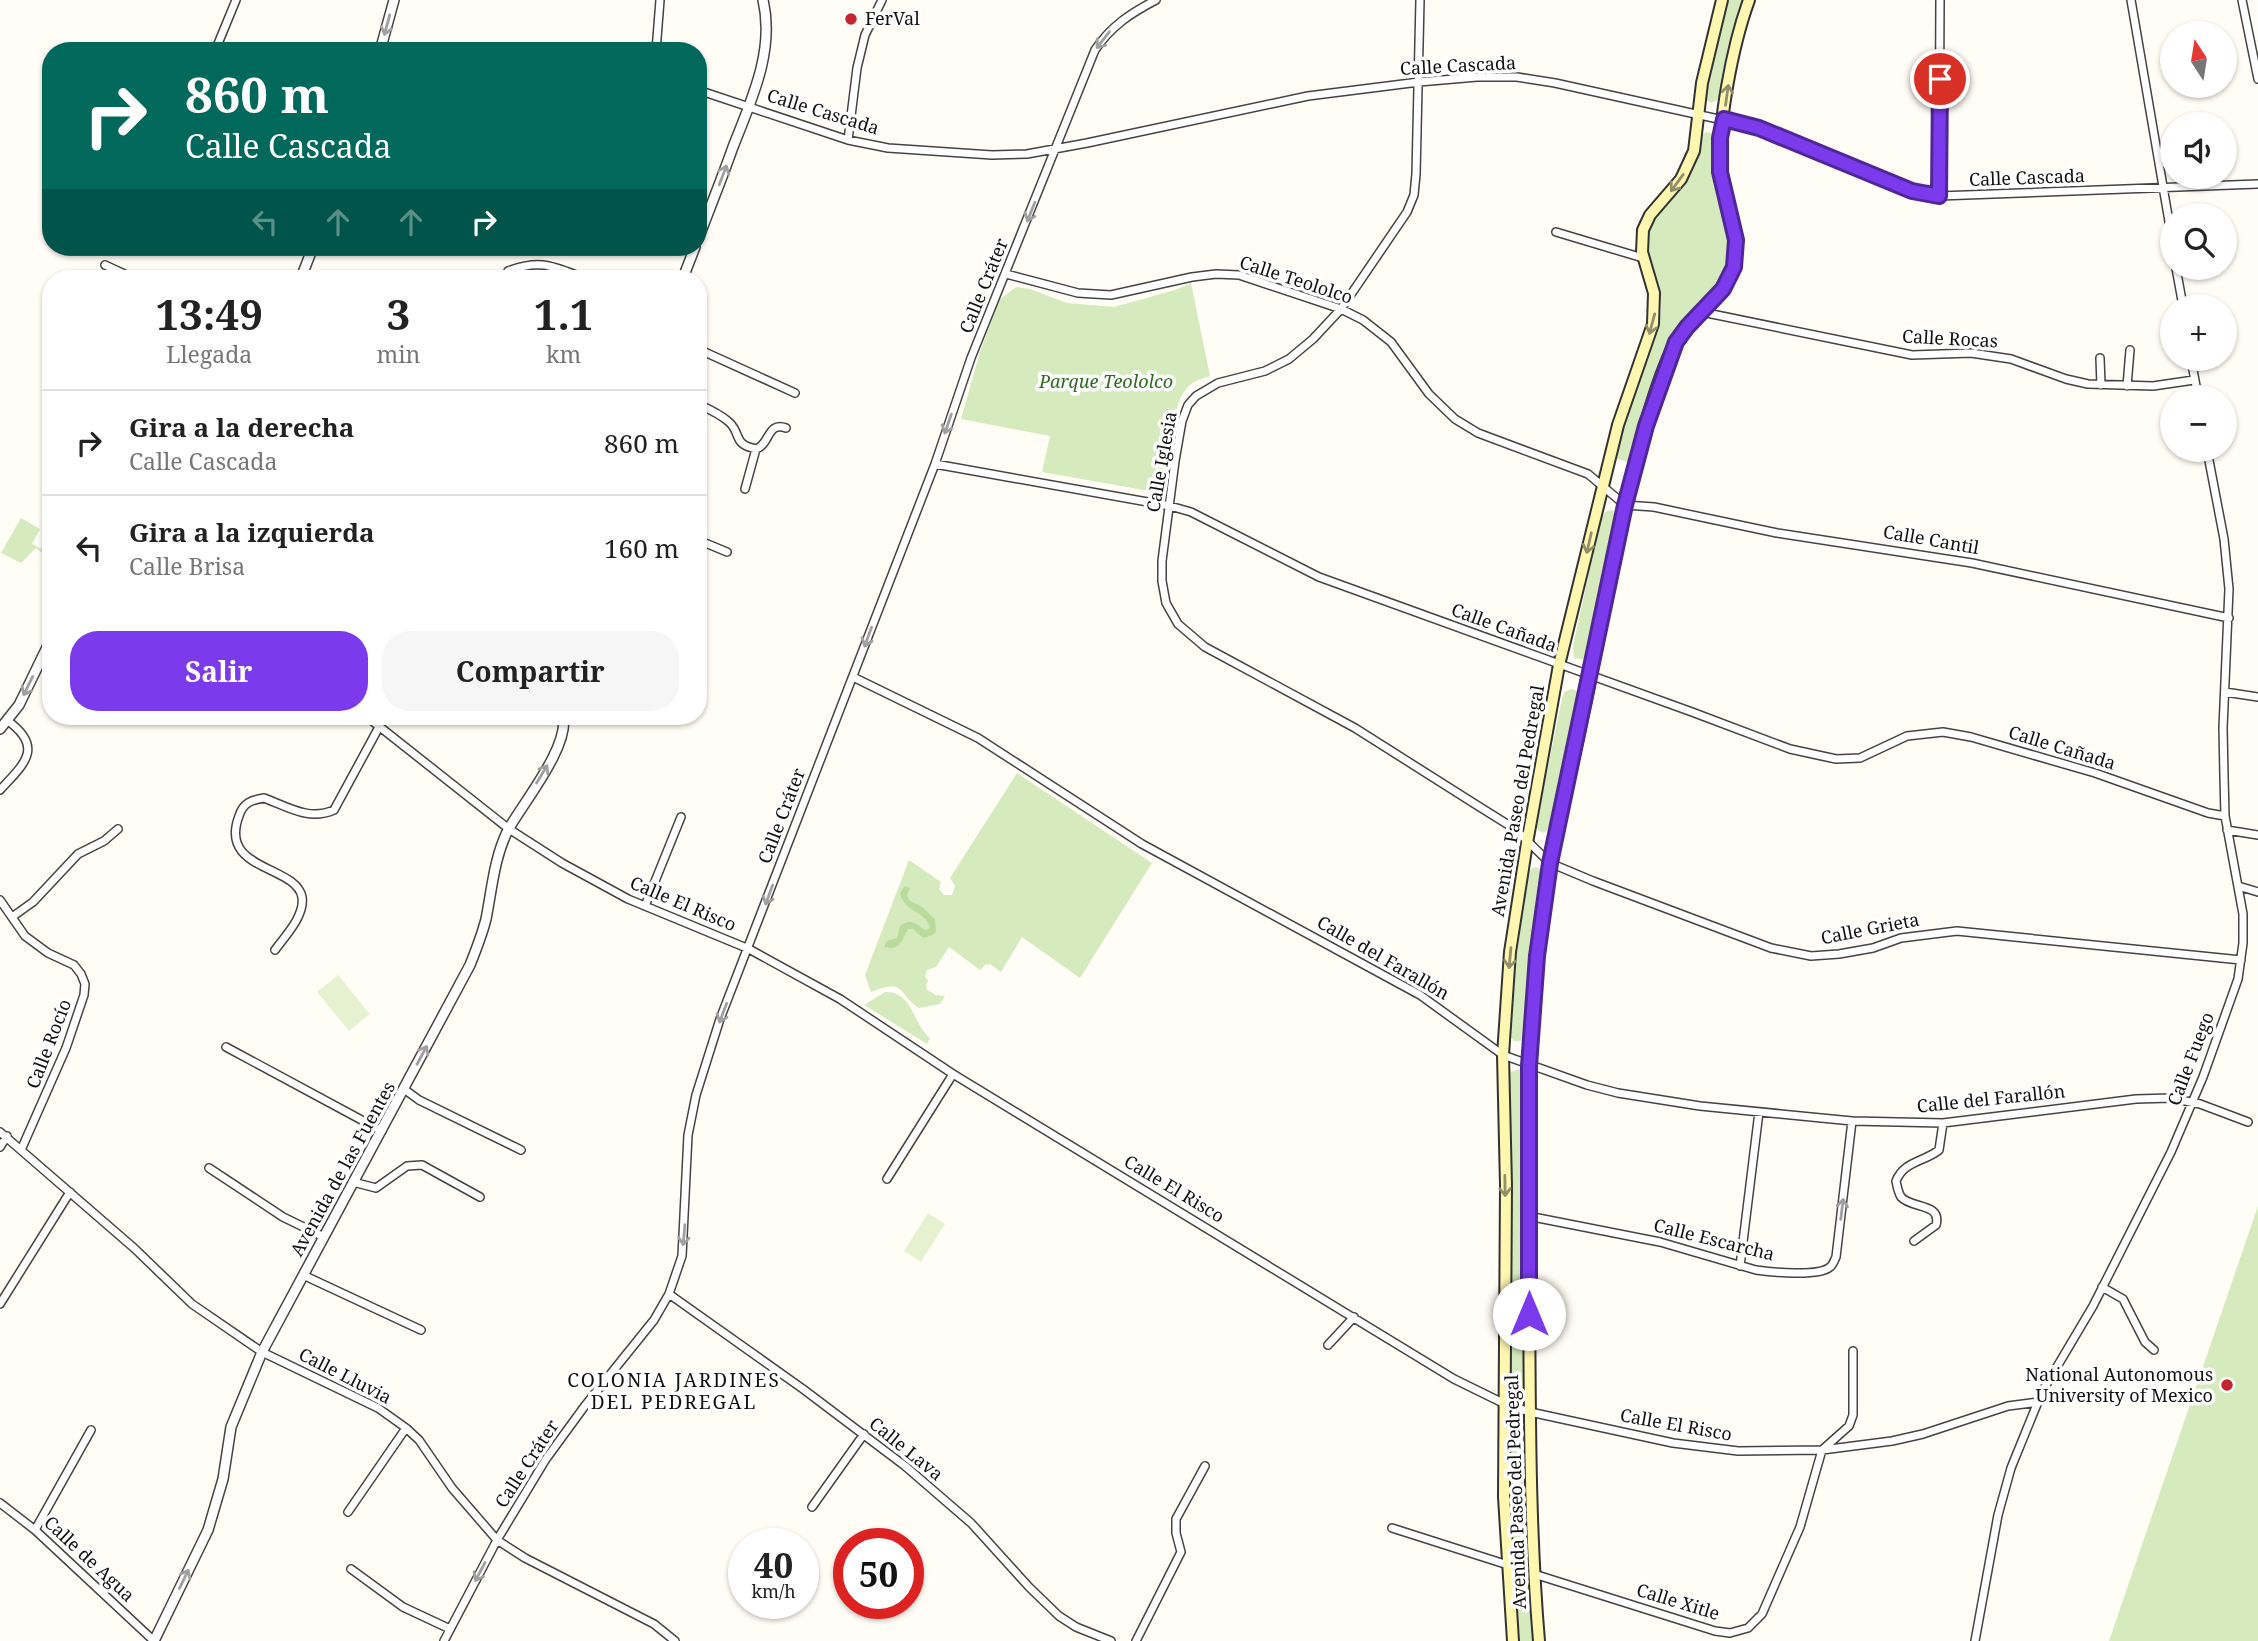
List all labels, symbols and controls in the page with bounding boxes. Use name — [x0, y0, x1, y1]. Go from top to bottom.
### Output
place label: FerVal — [865, 6, 920, 30]
marker: FerVal — [843, 11, 859, 27]
one-way arrow — [380, 14, 393, 36]
north arrow — [2160, 21, 2236, 98]
map controls — [2160, 21, 2237, 462]
one-way arrow — [1095, 31, 1110, 49]
pin — [1910, 49, 1970, 109]
street label: Calle Cascada — [1399, 50, 1517, 80]
icon: arrive — [1921, 60, 1959, 98]
text: 860 m — [185, 61, 329, 127]
icon: right — [70, 70, 161, 161]
street label: Calle Cascada — [764, 83, 882, 139]
one-way arrow — [1721, 84, 1734, 107]
button: sound — [2160, 112, 2237, 189]
text: Calle Cascada — [185, 124, 391, 167]
street label: Calle Cascada — [1969, 163, 2085, 191]
one-way arrow — [717, 165, 730, 187]
one-way arrow — [1670, 174, 1685, 193]
one-way arrow — [1023, 201, 1036, 223]
icon: left — [246, 203, 284, 241]
icon: ahead — [319, 203, 357, 241]
icon: ahead — [392, 203, 430, 241]
icon: right — [465, 203, 503, 241]
button: search — [2160, 203, 2237, 280]
street label: Calle Cráter — [953, 234, 1013, 337]
street label: Calle Teololco — [1237, 249, 1356, 309]
text: 13:49 — [155, 285, 263, 342]
text: 3 — [387, 285, 410, 342]
text: 1.1 — [534, 285, 594, 342]
button: + — [2160, 294, 2237, 371]
one-way arrow — [1645, 312, 1658, 335]
street label: Calle Rocas — [1902, 324, 1999, 352]
text: Llegada — [166, 338, 252, 370]
text: min — [376, 338, 420, 370]
text: km — [546, 338, 581, 370]
park label: Parque Teololco — [1038, 369, 1173, 393]
button: − — [2160, 385, 2237, 462]
text: Gira a la derecha — [129, 409, 354, 445]
street label: Calle Iglesia — [1140, 409, 1182, 514]
one-way arrow — [941, 413, 953, 435]
icon: right — [70, 424, 108, 462]
text: 860 m — [604, 425, 679, 461]
text: Calle Cascada — [129, 445, 277, 477]
text: Gira a la izquierda — [129, 514, 375, 550]
street label: Calle Cantil — [1881, 519, 1981, 559]
icon: left — [70, 529, 108, 567]
text: 160 m — [604, 530, 679, 566]
one-way arrow — [1582, 531, 1595, 554]
text: Calle Brisa — [129, 550, 245, 582]
street label: Calle Cañada — [1448, 597, 1560, 657]
one-way arrow — [861, 625, 873, 647]
button: Salir — [70, 631, 368, 711]
button: Compartir — [382, 631, 679, 711]
one-way arrow — [21, 675, 35, 696]
street label: Avenida Paseo del Pedregal — [1485, 683, 1549, 918]
street label: Calle Cañada — [2006, 719, 2119, 775]
street label: Calle Cráter — [752, 764, 810, 867]
one-way arrow — [535, 765, 549, 785]
street label: Calle El Risco — [627, 870, 740, 936]
one-way arrow — [762, 884, 774, 906]
street label: Calle Grieta — [1819, 907, 1921, 949]
street label: Calle del Farallón — [1313, 909, 1454, 1005]
one-way arrow — [1503, 947, 1516, 969]
street label: Calle Rocío — [20, 996, 76, 1092]
one-way arrow — [715, 1001, 728, 1023]
street label: Calle Fuego — [2161, 1008, 2219, 1109]
one-way arrow — [416, 1045, 429, 1066]
street label: Avenida de las Fuentes — [284, 1077, 400, 1260]
street label: Calle del Farallón — [1916, 1078, 2067, 1118]
street label: Calle El Risco — [1120, 1149, 1229, 1228]
one-way arrow — [1499, 1174, 1512, 1197]
one-way arrow — [1835, 1198, 1848, 1221]
street label: Calle Escarcha — [1651, 1212, 1777, 1266]
one-way arrow — [677, 1223, 690, 1246]
position arrow — [1492, 1277, 1566, 1351]
street label: Calle Lluvia — [295, 1341, 396, 1409]
place label: National Autonomous University of Mexico — [2025, 1362, 2213, 1407]
district label: COLONIA JARDINES DEL PEDREGAL — [567, 1367, 781, 1415]
street label: Avenida Paseo del Pedregal — [1499, 1374, 1531, 1610]
marker: National Autonomous University of Mexico — [2219, 1377, 2235, 1393]
street label: Calle El Risco — [1618, 1402, 1734, 1446]
street label: Calle Lava — [865, 1411, 949, 1485]
street label: Calle Cráter — [489, 1414, 564, 1512]
street label: Calle de Agua — [39, 1510, 140, 1606]
speed limit sign: 50 — [833, 1528, 924, 1619]
text: 40 — [754, 1541, 793, 1588]
one-way arrow — [472, 1562, 486, 1582]
one-way arrow — [178, 1569, 191, 1590]
street label: Calle Xitle — [1634, 1577, 1723, 1625]
text: km/h — [751, 1579, 796, 1603]

